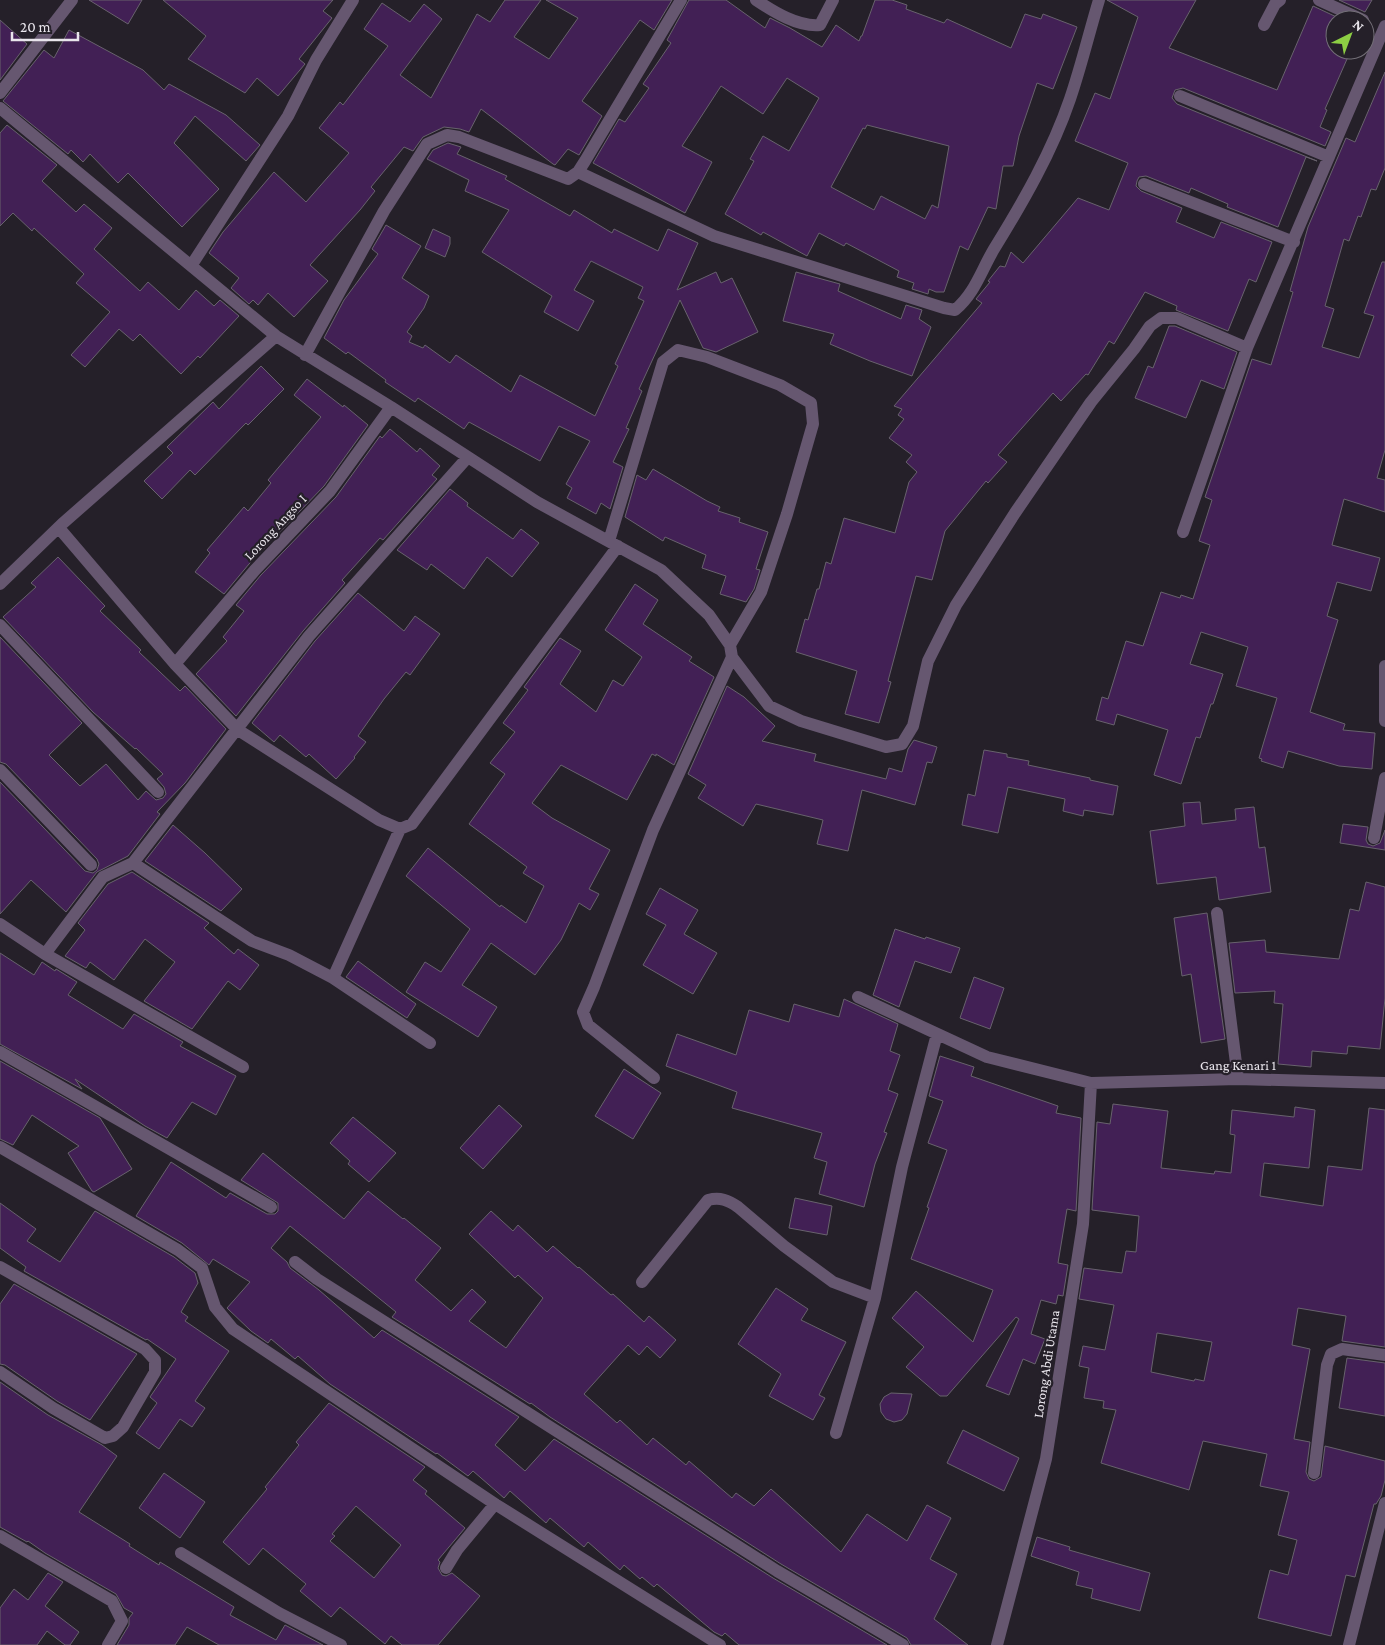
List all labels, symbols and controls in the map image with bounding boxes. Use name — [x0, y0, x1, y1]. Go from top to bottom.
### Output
scale bar — [12, 10, 79, 42]
north arrow — [1325, 10, 1375, 60]
text: N — [1350, 16, 1368, 35]
text: 20 m — [20, 19, 51, 35]
street label: Lorong Angso I — [241, 491, 309, 563]
street label: Gang Kenari 1 — [1200, 1057, 1276, 1073]
street label: Lorong Abdi Utama — [1030, 1308, 1063, 1419]

